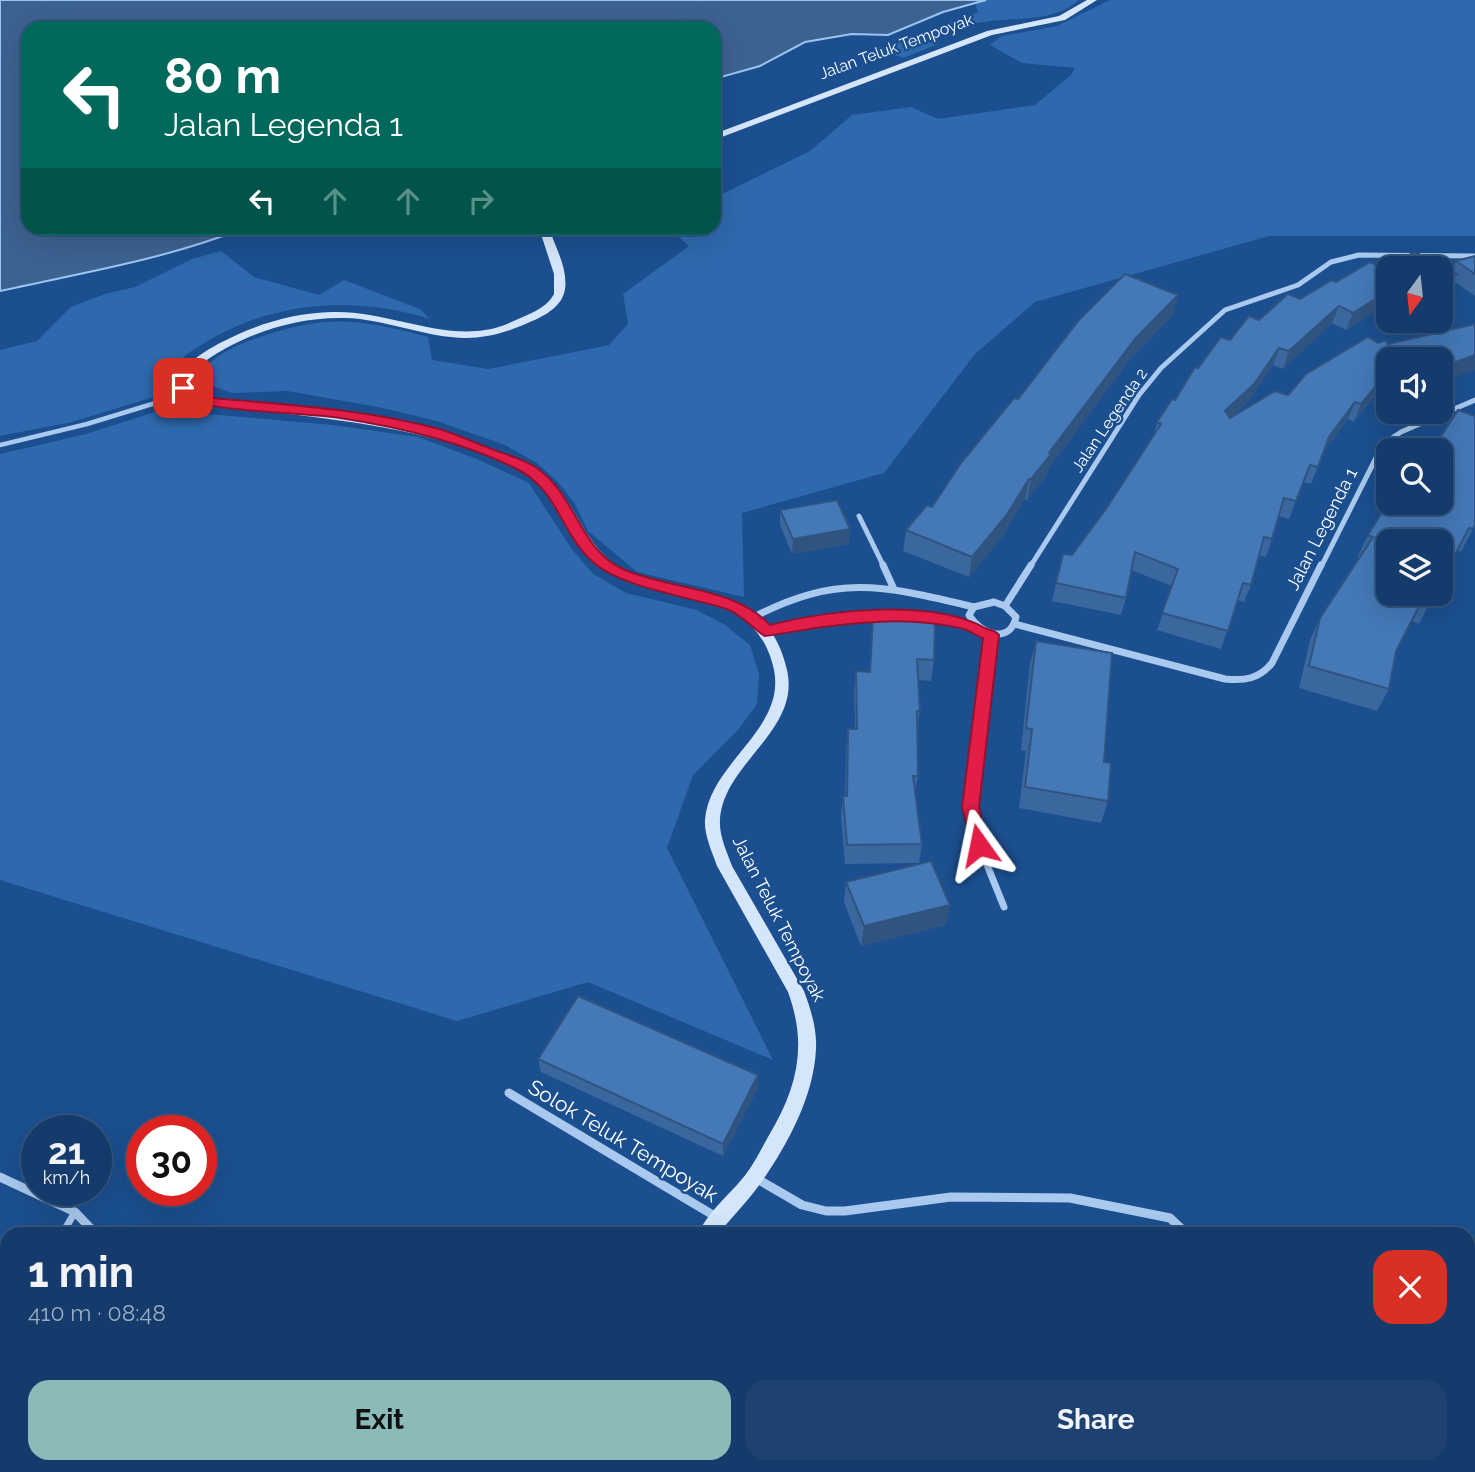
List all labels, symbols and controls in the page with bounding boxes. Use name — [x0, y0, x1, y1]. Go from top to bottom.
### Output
street label: Jalan Teluk Tempoyak — [817, 10, 976, 83]
text: 80 m — [164, 47, 281, 104]
icon: left — [49, 49, 140, 140]
text: Jalan Legenda 1 — [164, 106, 403, 143]
icon: left — [243, 182, 281, 220]
icon: ahead — [316, 182, 354, 220]
icon: ahead — [389, 182, 427, 220]
icon: right — [462, 182, 500, 220]
north arrow — [1376, 256, 1452, 332]
map controls — [1376, 256, 1453, 606]
button: sound — [1376, 347, 1453, 424]
pin — [153, 358, 213, 418]
street label: Jalan Legenda 2 — [1068, 365, 1151, 476]
icon: arrive — [164, 369, 202, 407]
button: search — [1376, 438, 1453, 515]
street label: Jalan Legenda 1 — [1282, 464, 1362, 593]
button: layers — [1376, 529, 1453, 606]
position arrow — [942, 808, 1016, 882]
street label: Jalan Teluk Tempoyak — [729, 833, 830, 1005]
street label: Solok Teluk Tempoyak — [524, 1074, 723, 1207]
speed limit sign: 30 — [126, 1115, 217, 1206]
text: 21 — [48, 1131, 85, 1172]
text: km/h — [43, 1167, 90, 1188]
text: 1 min — [28, 1248, 134, 1297]
button: close — [1373, 1250, 1447, 1324]
text: 410 m · 08:48 — [28, 1299, 166, 1326]
button: Exit — [28, 1380, 731, 1460]
button: Share — [745, 1380, 1447, 1460]

